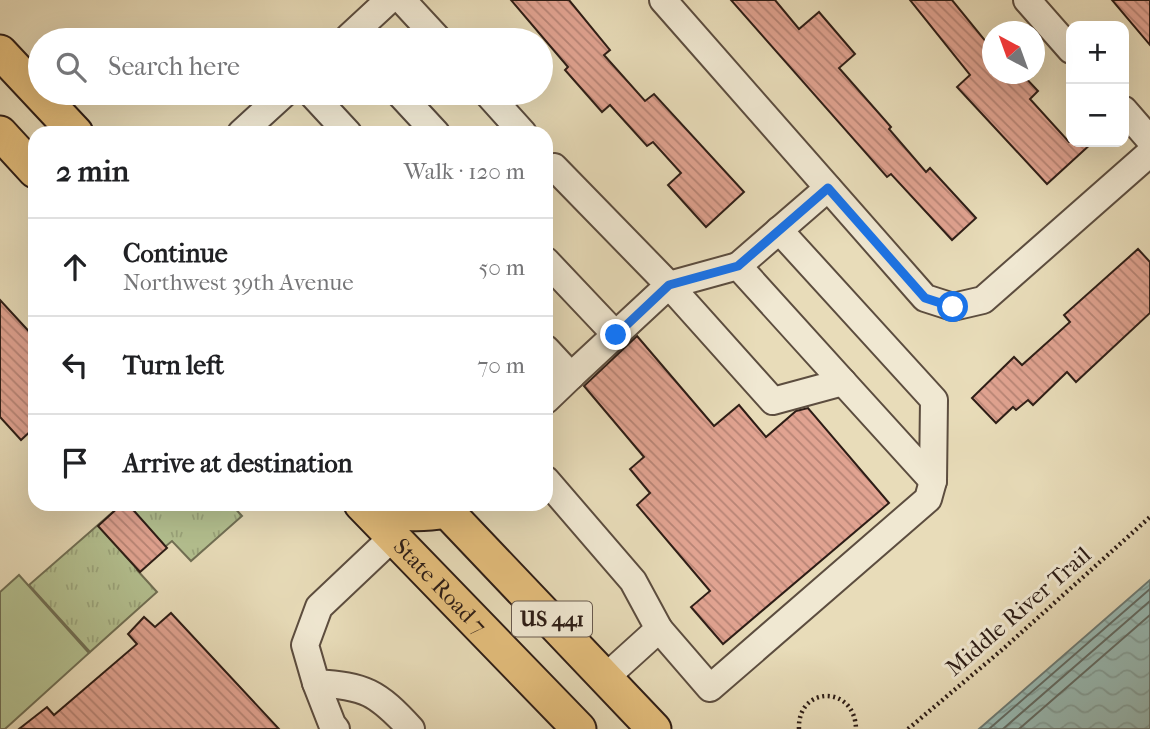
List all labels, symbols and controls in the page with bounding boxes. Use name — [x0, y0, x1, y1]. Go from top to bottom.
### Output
north arrow — [982, 21, 1045, 84]
map controls — [1066, 21, 1129, 147]
button: + — [1066, 21, 1129, 84]
search box — [28, 28, 553, 105]
icon: search — [52, 48, 90, 86]
text: Search here — [108, 51, 240, 82]
button: − — [1066, 84, 1129, 147]
text: 2 min — [56, 154, 129, 189]
text: Walk · 120 m — [404, 158, 525, 185]
text: Continue — [123, 238, 228, 269]
icon: ahead — [56, 248, 94, 286]
text: 50 m — [478, 254, 525, 281]
text: Northwest 39th Avenue — [123, 269, 354, 296]
route start — [937, 291, 968, 322]
route end — [600, 319, 631, 350]
icon: left — [56, 346, 94, 384]
text: Turn left — [123, 350, 224, 381]
text: 70 m — [477, 352, 525, 379]
icon: arrive — [56, 444, 94, 482]
text: Arrive at destination — [123, 448, 353, 479]
street label: State Road 7 — [388, 533, 492, 640]
street label: Middle River Trail — [940, 541, 1097, 682]
road number: US 441 — [512, 602, 592, 636]

